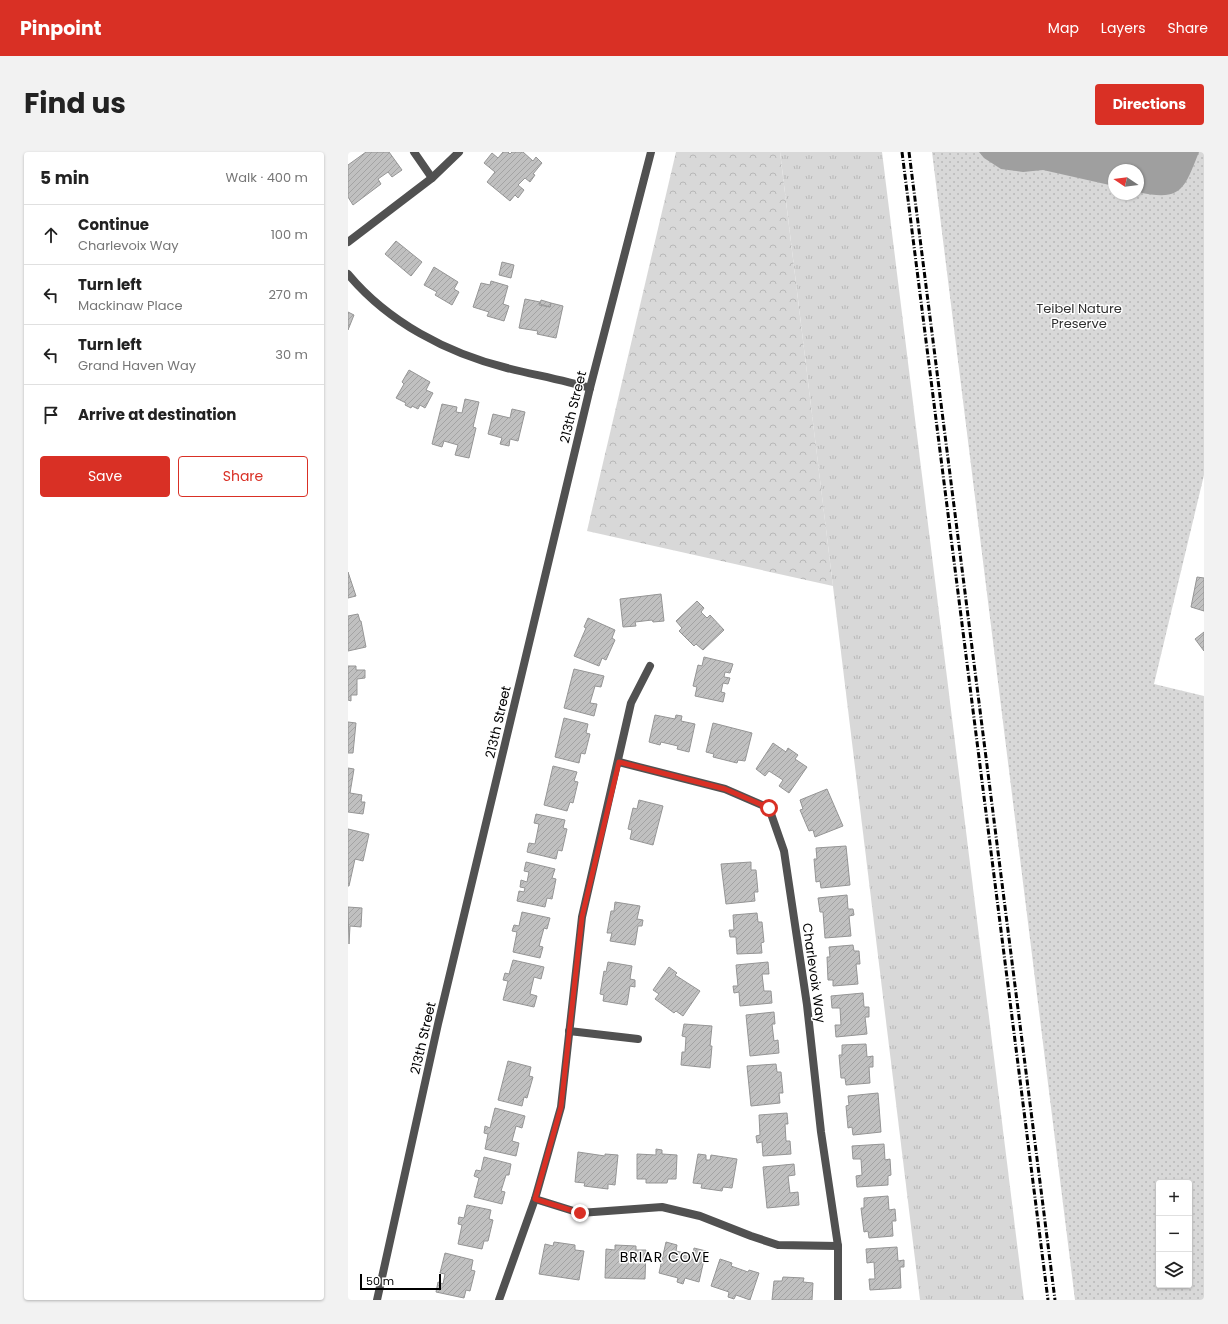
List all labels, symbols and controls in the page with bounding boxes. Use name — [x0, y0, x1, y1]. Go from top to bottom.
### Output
text: Pinpoint — [20, 15, 101, 42]
text: Map — [1048, 18, 1079, 38]
text: Layers — [1101, 18, 1145, 38]
text: Share — [1167, 18, 1208, 38]
text: Find us — [24, 84, 126, 123]
button: Directions — [1095, 84, 1204, 125]
north arrow — [1108, 164, 1144, 200]
text: 5 min — [40, 166, 89, 190]
text: Walk · 400 m — [226, 168, 308, 187]
text: Continue — [78, 214, 149, 235]
icon: ahead — [40, 224, 62, 246]
text: 100 m — [271, 225, 308, 244]
text: Charlevoix Way — [78, 236, 179, 255]
text: Turn left — [78, 274, 142, 295]
icon: left — [40, 284, 62, 306]
text: 270 m — [268, 285, 308, 304]
text: Mackinaw Place — [78, 296, 182, 315]
park label: Teibel Nature Preserve — [1036, 299, 1122, 333]
text: Turn left — [78, 334, 142, 355]
icon: left — [40, 344, 62, 366]
text: 30 m — [275, 345, 308, 364]
text: Grand Haven Way — [78, 356, 196, 375]
street label: 213th Street — [555, 369, 591, 445]
icon: arrive — [40, 404, 62, 426]
text: Arrive at destination — [78, 404, 236, 425]
button: Save — [40, 456, 170, 497]
button: Share — [178, 456, 308, 497]
street label: 213th Street — [480, 684, 516, 760]
route start — [760, 799, 778, 817]
street label: Charlevoix Way — [798, 922, 830, 1025]
street label: 213th Street — [405, 1000, 441, 1076]
map controls — [1156, 1180, 1192, 1288]
button: + — [1156, 1180, 1192, 1216]
route end — [571, 1204, 589, 1222]
button: − — [1156, 1216, 1192, 1252]
district label: BRIAR COVE — [620, 1247, 710, 1267]
button: layers — [1156, 1252, 1192, 1288]
scale bar — [360, 1272, 441, 1291]
text: 50 m — [366, 1273, 394, 1289]

